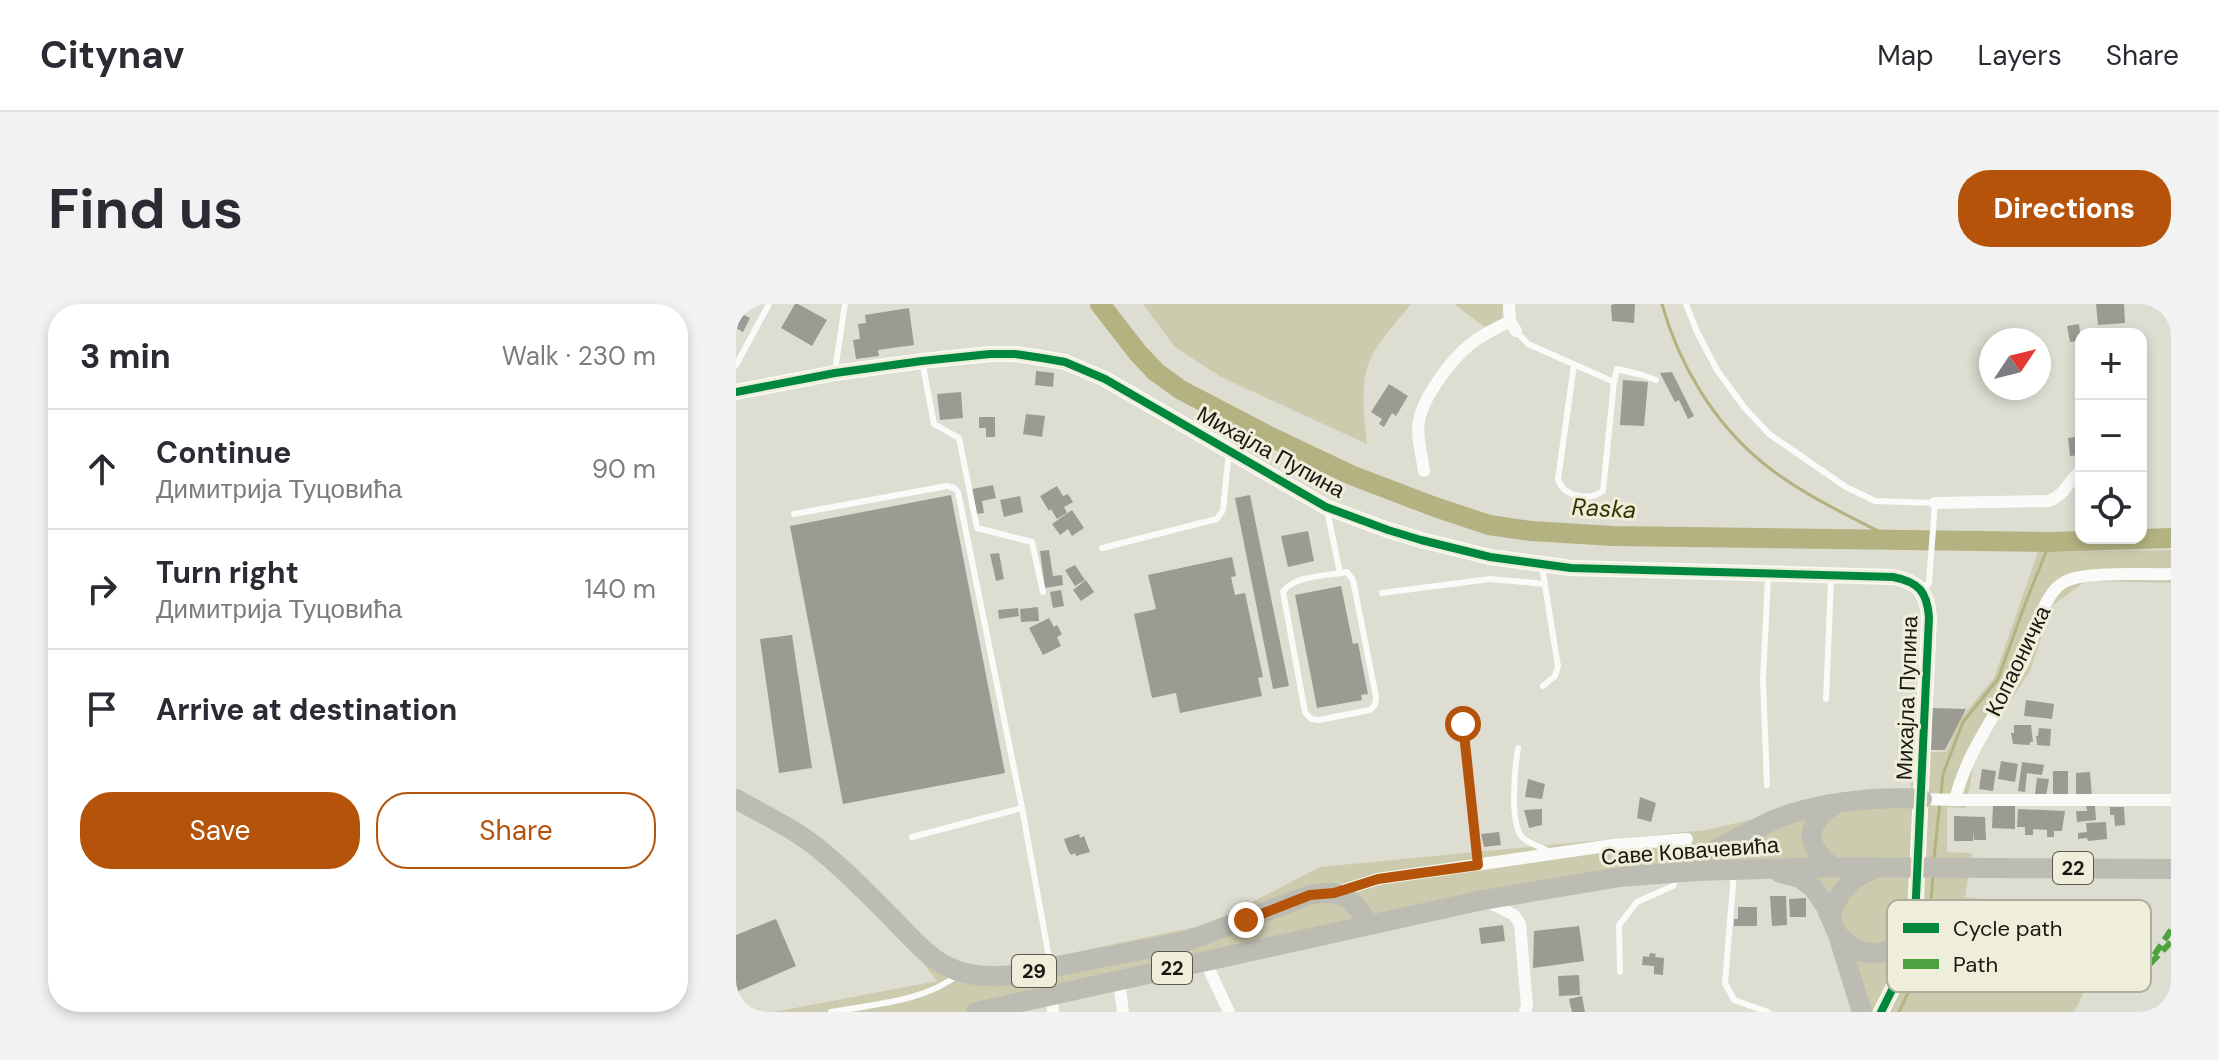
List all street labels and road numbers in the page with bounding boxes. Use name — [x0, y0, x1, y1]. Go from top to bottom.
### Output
street label: Михајла Пупина — [1192, 399, 1351, 505]
street label: Копаоничка — [1979, 600, 2058, 721]
street label: Михајла Пупина — [1890, 614, 1924, 781]
street label: Саве Ковачевића — [1600, 830, 1781, 872]
road number: 22 — [2053, 852, 2093, 884]
road number: 22 — [1152, 952, 1192, 984]
road number: 29 — [1012, 955, 1056, 987]

